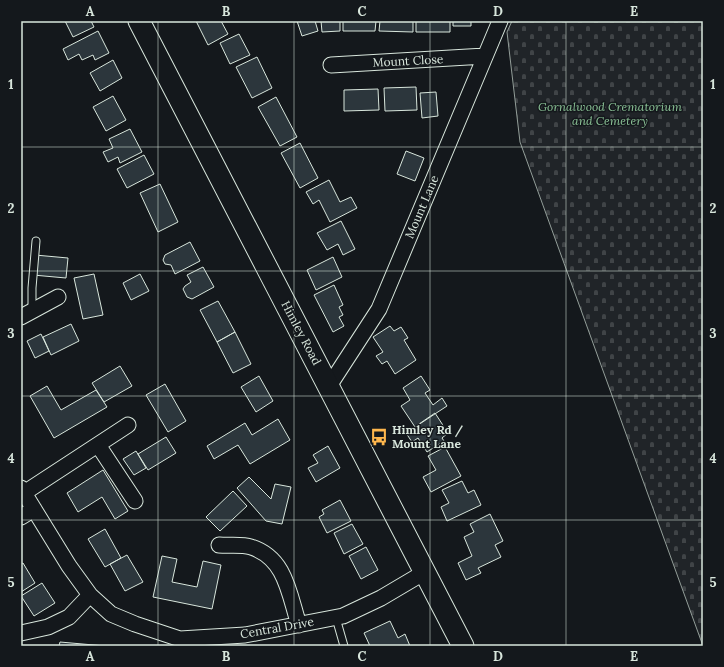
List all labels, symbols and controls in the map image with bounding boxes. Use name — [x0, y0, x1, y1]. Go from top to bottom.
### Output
text: A — [86, 3, 95, 20]
text: B — [222, 3, 231, 20]
text: C — [358, 3, 367, 20]
text: D — [493, 3, 503, 20]
text: E — [630, 3, 638, 20]
street label: Mount Close — [372, 51, 444, 70]
text: 1 — [8, 76, 14, 93]
text: 1 — [710, 76, 716, 93]
park label: Gornalwood Crematorium and Cemetery — [538, 99, 682, 128]
street label: Mount Lane — [401, 172, 442, 241]
text: 2 — [8, 200, 15, 217]
text: 2 — [710, 200, 717, 217]
street label: Himley Road — [278, 298, 325, 367]
text: 3 — [7, 325, 15, 342]
text: 3 — [709, 325, 717, 342]
place label: Himley Rd / Mount Lane — [392, 422, 464, 451]
bus stop icon: Himley Rd / Mount Lane — [369, 427, 389, 447]
text: 4 — [7, 450, 15, 467]
text: 4 — [709, 450, 717, 467]
text: 5 — [7, 574, 15, 591]
text: 5 — [709, 574, 717, 591]
street label: Central Drive — [239, 614, 315, 641]
text: A — [86, 648, 95, 665]
text: B — [222, 648, 231, 665]
text: C — [358, 648, 367, 665]
text: D — [493, 648, 503, 665]
text: E — [630, 648, 638, 665]

